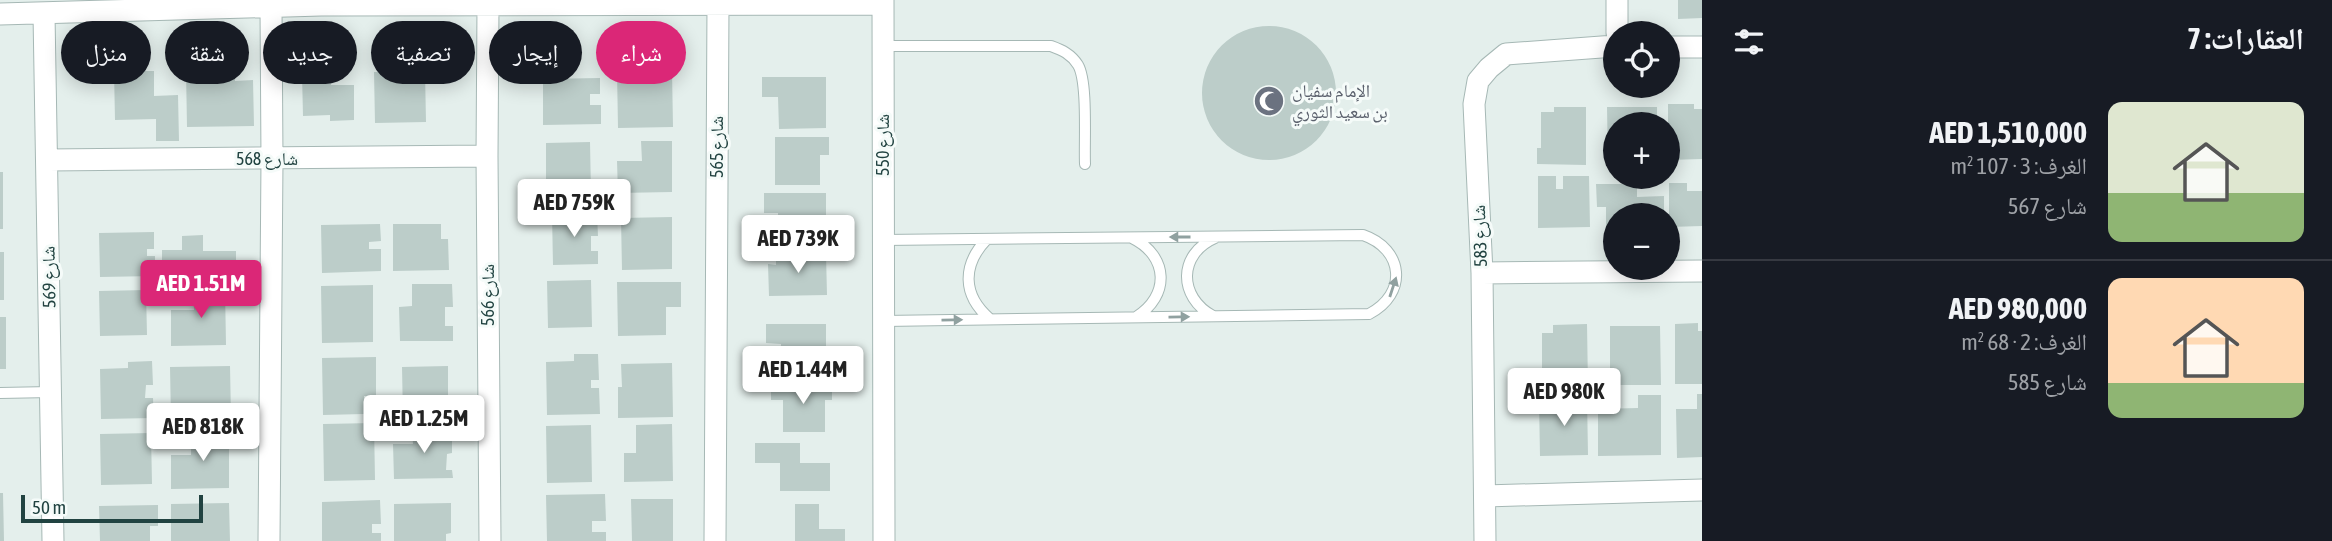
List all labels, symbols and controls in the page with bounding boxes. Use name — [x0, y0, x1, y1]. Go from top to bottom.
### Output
chip: منزل — [61, 21, 151, 84]
chip: شقة — [165, 21, 249, 84]
chip: جديد — [263, 21, 357, 84]
chip: تصفية — [371, 21, 475, 84]
chip: إيجار — [489, 21, 582, 84]
chip: شراء — [596, 21, 686, 84]
map controls — [1603, 21, 1680, 280]
button: locate — [1603, 21, 1680, 98]
text: العقارات: 7 — [2187, 21, 2304, 55]
icon: filters — [1730, 23, 1768, 61]
place label: الإمام سفيان بن سعيد الثوري — [1292, 80, 1388, 127]
mosque icon: الإمام سفيان بن سعيد الثوري — [1252, 84, 1286, 118]
button: + — [1603, 112, 1680, 189]
street label: شارع 550 — [872, 114, 894, 176]
text: AED 1,510,000 — [1929, 115, 2087, 149]
street label: شارع 565 — [706, 116, 728, 178]
icon: home — [2164, 130, 2248, 214]
street label: شارع 568 — [236, 148, 298, 170]
text: الغرف: 3 · 107 m² — [1950, 153, 2087, 179]
pin: AED 759K — [502, 180, 646, 239]
text: AED 759K — [534, 189, 614, 215]
text: شارع 567 — [2008, 193, 2087, 219]
button: − — [1603, 203, 1680, 280]
street label: شارع 583 — [1468, 205, 1492, 267]
pin: AED 739K — [726, 216, 870, 275]
text: AED 739K — [758, 225, 838, 251]
one-way arrow — [1169, 231, 1191, 243]
street label: شارع 569 — [37, 246, 61, 308]
pin: AED 1.51M — [121, 260, 281, 320]
street label: شارع 566 — [477, 264, 499, 326]
text: AED 1.51M — [156, 270, 246, 296]
one-way arrow — [1388, 277, 1398, 298]
text: AED 980,000 — [1949, 291, 2087, 325]
icon: home — [2164, 306, 2248, 390]
one-way arrow — [1169, 311, 1191, 323]
one-way arrow — [941, 314, 963, 326]
text: الغرف: 2 · 68 m² — [1961, 329, 2087, 355]
pin: AED 1.44M — [723, 346, 883, 406]
text: AED 1.44M — [758, 356, 848, 382]
pin: AED 980K — [1492, 368, 1636, 428]
text: شارع 585 — [2008, 369, 2087, 395]
text: AED 980K — [1524, 378, 1604, 404]
pin: AED 1.25M — [344, 396, 504, 455]
pin: AED 818K — [131, 404, 275, 463]
text: AED 1.25M — [379, 405, 469, 431]
text: AED 818K — [163, 413, 243, 439]
scale bar — [21, 492, 203, 524]
text: 50 m — [32, 496, 66, 518]

